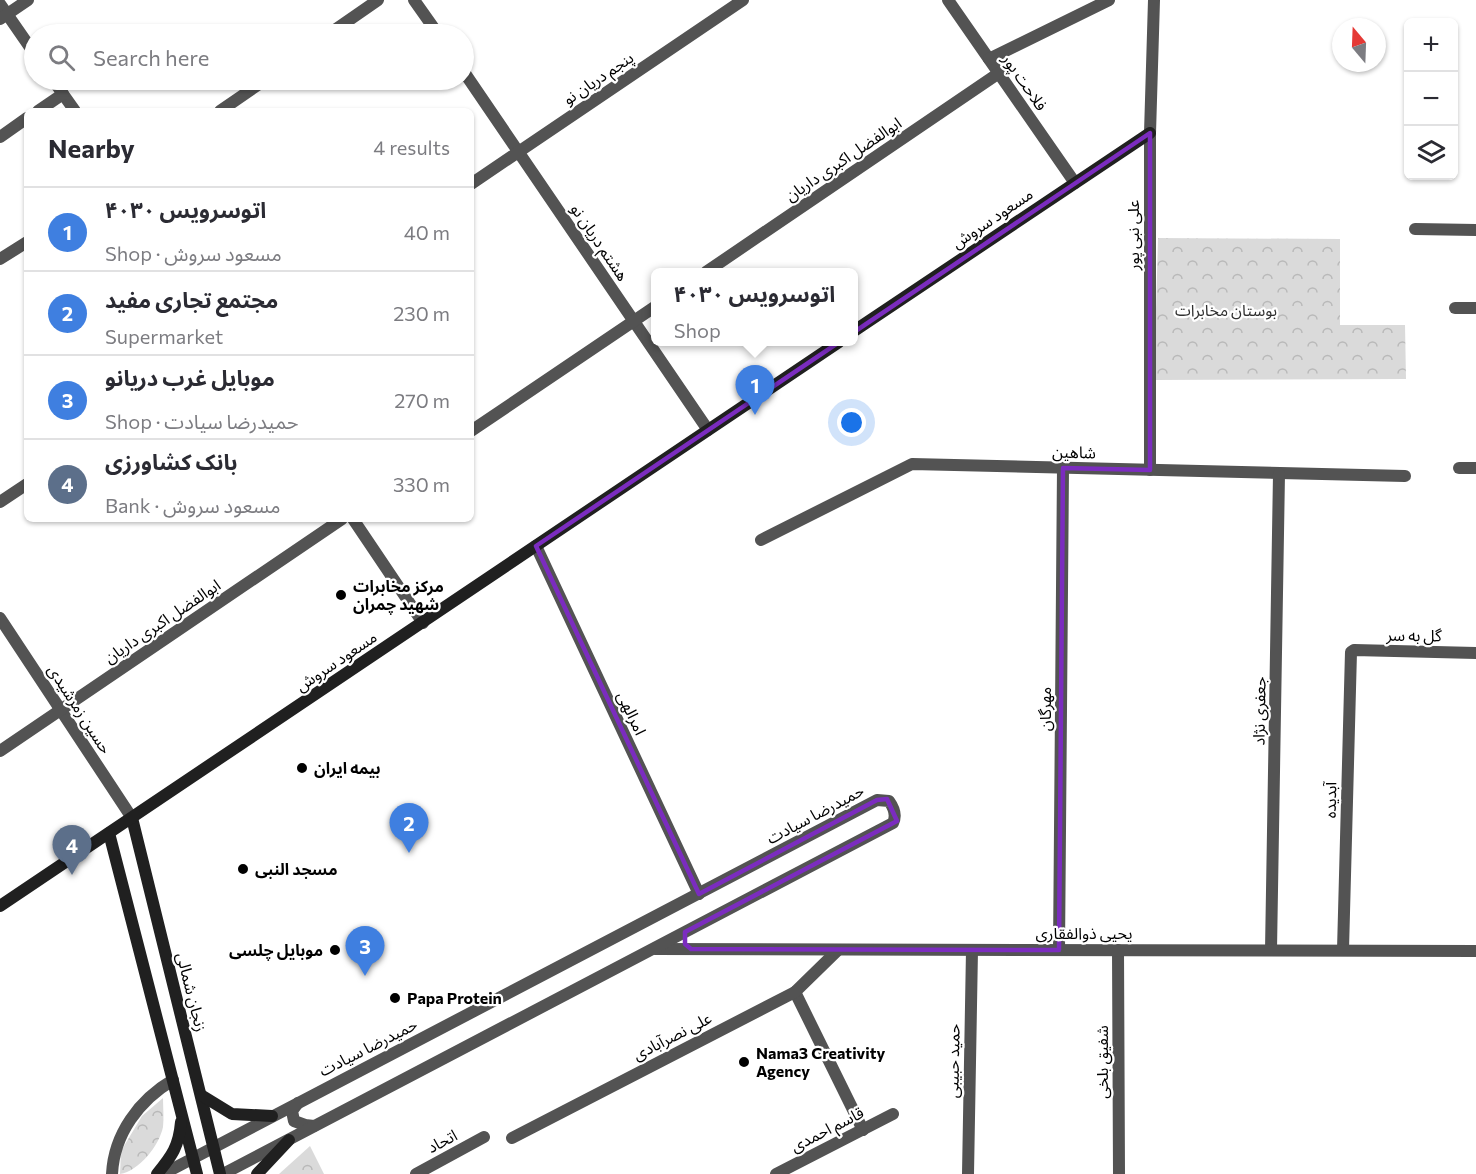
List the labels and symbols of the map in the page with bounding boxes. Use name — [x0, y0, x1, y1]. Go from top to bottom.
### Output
north arrow — [1332, 18, 1386, 72]
street label: پنجم دریان‌ نو — [559, 47, 639, 111]
street label: فلاحت پور — [997, 49, 1052, 115]
street label: ابوالفضل اکبری داریان — [781, 113, 905, 205]
street label: مسعود سروش — [947, 183, 1037, 253]
street label: هشتم دریان‌ نو — [564, 199, 633, 286]
street label: علی نبی پور — [1123, 200, 1144, 271]
park label: بوستان مخابرات — [1175, 300, 1277, 320]
pin: 1 — [736, 366, 774, 415]
your location — [837, 408, 866, 437]
street label: شاهین — [1052, 442, 1096, 462]
street label: ابوالفضل اکبری داریان — [100, 575, 224, 667]
place label: مرکز مخابرات شهید چمران — [353, 576, 444, 615]
marker: مرکز مخابرات شهید چمران — [334, 588, 348, 602]
street label: گل به سر — [1385, 625, 1442, 645]
street label: مسعود سروش — [291, 626, 381, 696]
street label: حسین زمرشيدی — [44, 661, 116, 757]
street label: جعفری نژاد — [1248, 676, 1270, 746]
street label: مهرگان — [1035, 687, 1055, 731]
street label: امرالهی — [613, 688, 651, 738]
place label: بیمه ایران — [314, 758, 381, 778]
marker: بیمه ایران — [295, 761, 309, 775]
street label: حمیدرضا سیادت — [763, 780, 867, 848]
street label: آبدیده — [1320, 780, 1339, 818]
pin: 2 — [390, 804, 428, 853]
pin: 4 — [52, 826, 92, 875]
place label: مسجد النبی — [255, 859, 337, 879]
marker: مسجد النبی — [236, 862, 250, 876]
street label: یحیی ذوالفقاری — [1035, 923, 1133, 943]
pin: 3 — [346, 926, 385, 976]
place label: موبایل چلسی — [229, 940, 323, 961]
marker: موبایل چلسی — [328, 943, 342, 957]
street label: زنجان شمالی — [173, 950, 211, 1034]
place label: Papa Protein — [407, 988, 502, 1007]
marker: Papa Protein — [388, 991, 402, 1005]
street label: علی نصرآبادی — [629, 1008, 715, 1064]
street label: حمیدرضا سیادت — [316, 1014, 420, 1080]
street label: حمید حبیبی — [942, 1024, 964, 1098]
street label: شفیق بلخی — [1092, 1025, 1113, 1099]
place label: Nama3 Creativity Agency — [756, 1043, 885, 1080]
marker: Nama3 Creativity Agency — [737, 1055, 751, 1069]
street label: قاسم احمدی — [787, 1102, 868, 1159]
street label: اتحاد — [424, 1125, 460, 1156]

